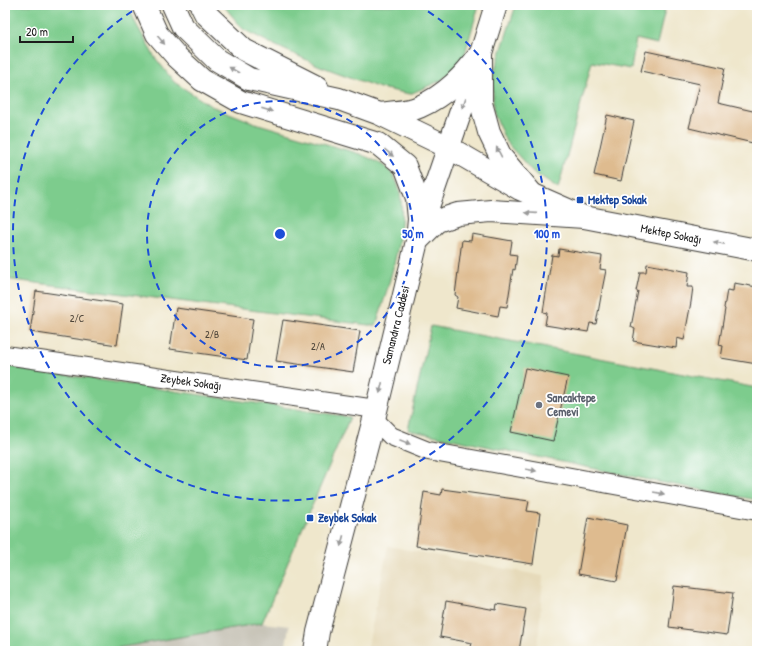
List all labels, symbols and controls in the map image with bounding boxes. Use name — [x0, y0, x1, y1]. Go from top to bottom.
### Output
scale bar — [20, 18, 73, 44]
text: 20 m — [26, 23, 48, 40]
one-way arrow — [157, 34, 166, 45]
one-way arrow — [228, 67, 240, 74]
one-way arrow — [460, 98, 466, 110]
one-way arrow — [262, 108, 274, 114]
one-way arrow — [496, 147, 503, 158]
one-way arrow — [384, 148, 395, 157]
place label: Mektep Sokak — [588, 191, 647, 209]
marker: Mektep Sokak — [575, 195, 585, 205]
one-way arrow — [525, 210, 537, 217]
street label: Mektep Sokağı — [639, 219, 703, 248]
text: 50 m — [402, 225, 424, 242]
text: 100 m — [534, 225, 560, 242]
centre of rings — [273, 227, 287, 241]
one-way arrow — [713, 240, 725, 246]
street label: Samandıra Caddesi — [378, 284, 414, 366]
house number: 2/C — [70, 312, 85, 325]
house number: 2/B — [205, 328, 219, 341]
house number: 2/A — [311, 340, 325, 353]
street label: Zeybek Sokağı — [159, 369, 223, 394]
one-way arrow — [378, 382, 384, 394]
place label: Sancaktepe Cemevi — [547, 389, 596, 420]
marker: Sancaktepe Cemevi — [534, 400, 544, 410]
one-way arrow — [399, 439, 411, 445]
one-way arrow — [525, 467, 537, 473]
one-way arrow — [653, 491, 665, 497]
place label: Zeybek Sokak — [318, 509, 376, 527]
marker: Zeybek Sokak — [305, 513, 315, 523]
one-way arrow — [339, 535, 345, 547]

